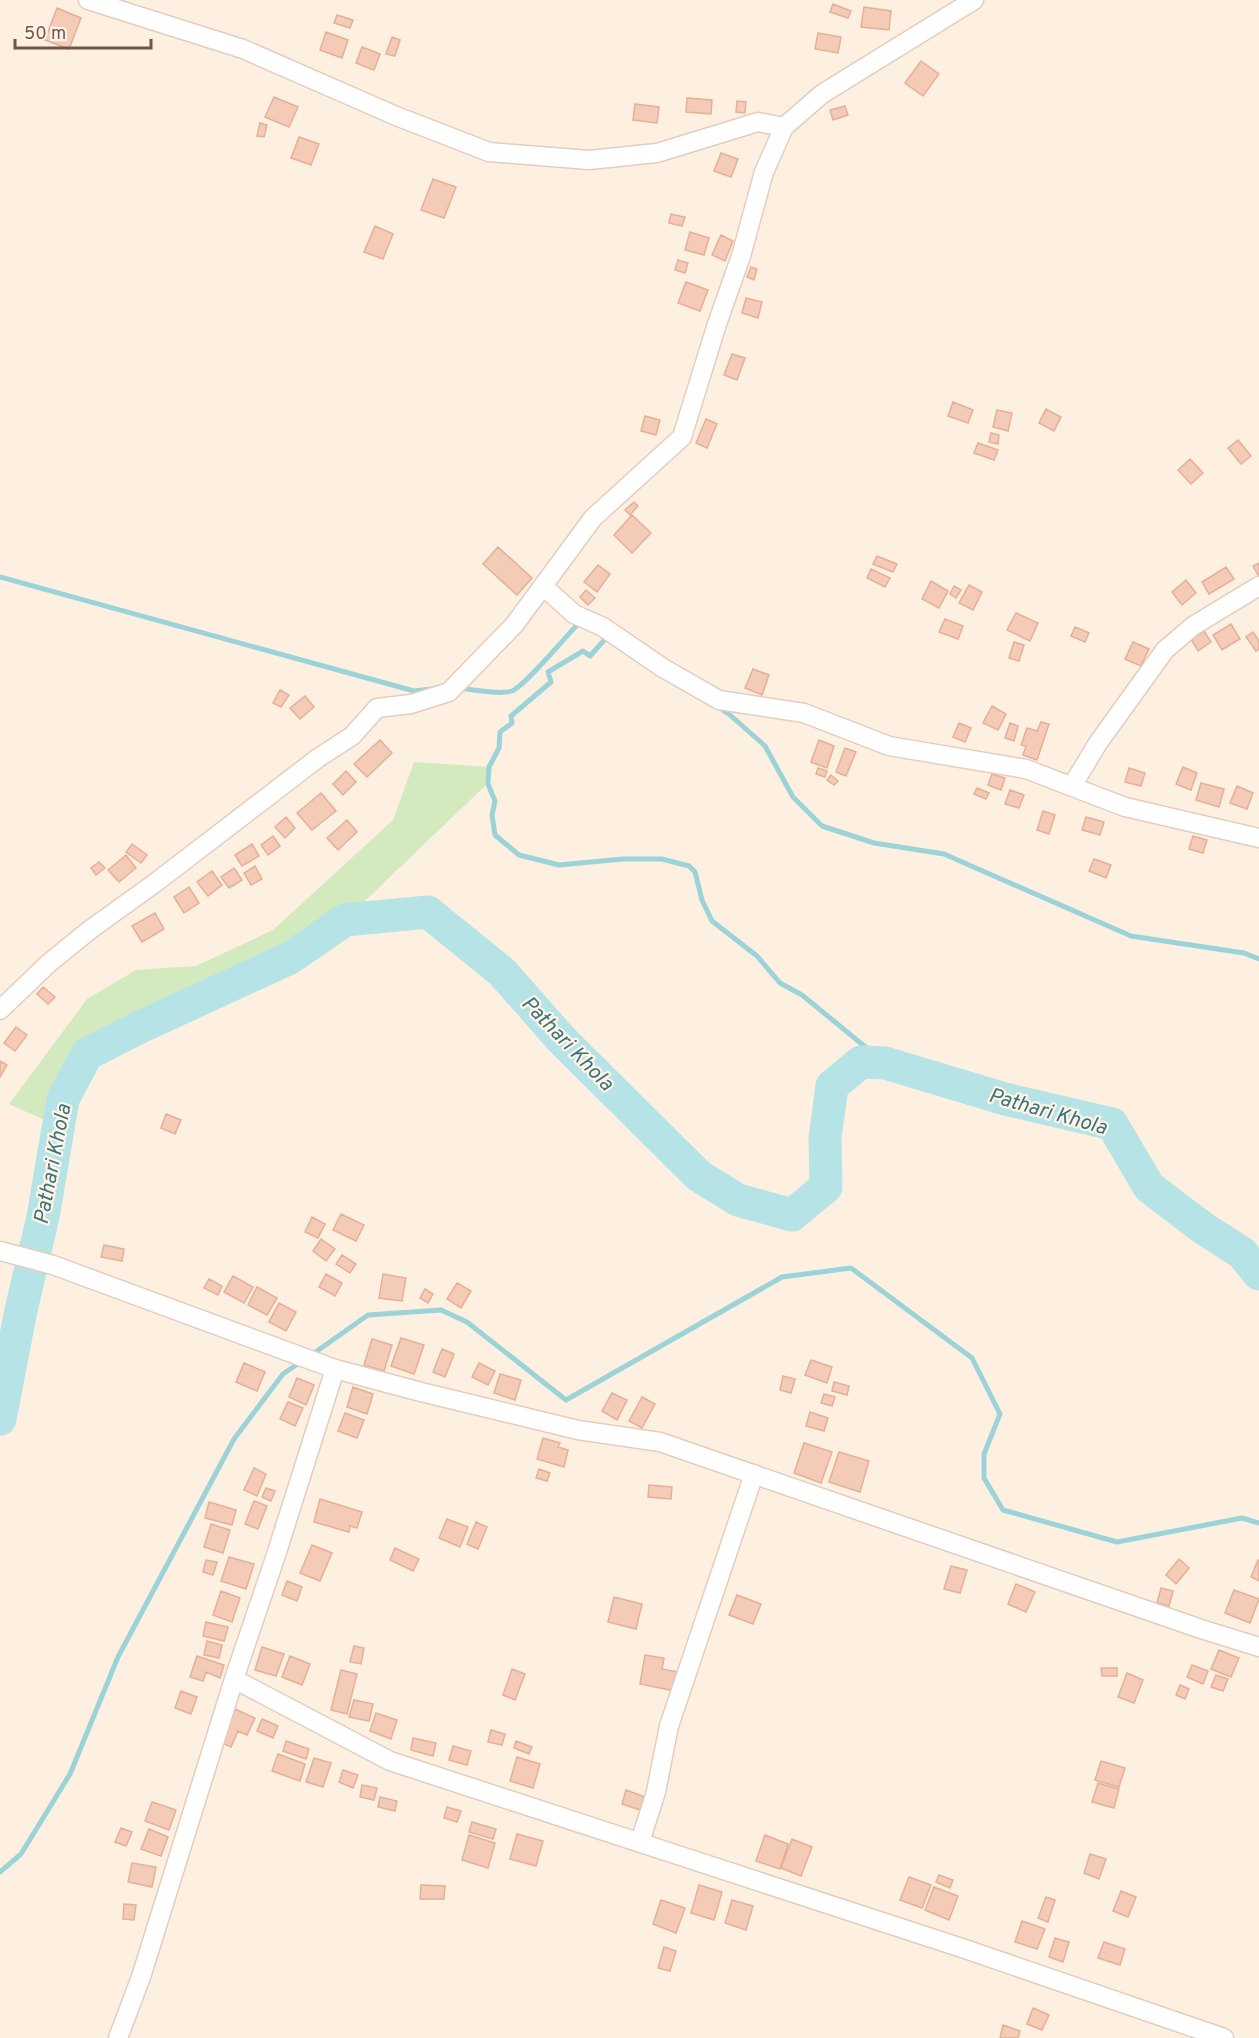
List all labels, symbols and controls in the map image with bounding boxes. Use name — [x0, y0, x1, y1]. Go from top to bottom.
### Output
scale bar — [15, 12, 152, 50]
text: 50 m — [24, 23, 66, 46]
water label: Pathari Khola — [515, 991, 619, 1097]
water label: Pathari Khola — [985, 1083, 1110, 1142]
water label: Pathari Khola — [29, 1102, 78, 1227]

